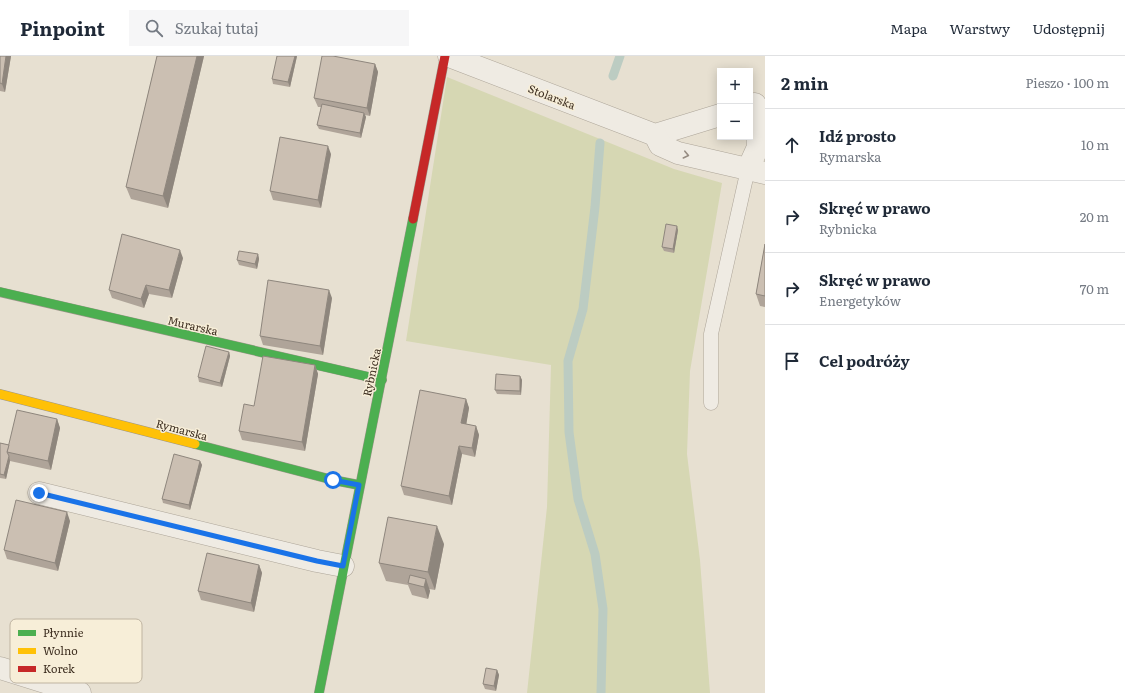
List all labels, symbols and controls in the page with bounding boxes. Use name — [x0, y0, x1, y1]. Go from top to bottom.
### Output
search box — [129, 10, 409, 46]
text: Pinpoint — [20, 14, 105, 42]
text: Szukaj tutaj — [175, 16, 259, 39]
icon: search — [143, 17, 165, 39]
text: Mapa — [890, 18, 927, 38]
text: Warstwy — [949, 18, 1010, 38]
text: Udostępnij — [1032, 18, 1105, 38]
map controls — [717, 68, 753, 140]
button: + — [717, 68, 753, 104]
text: 2 min — [781, 70, 829, 95]
text: Pieszo · 100 m — [1025, 73, 1109, 92]
street label: Stolarska — [526, 80, 578, 112]
button: − — [717, 104, 753, 140]
text: Idź prosto — [819, 124, 896, 147]
icon: ahead — [781, 134, 803, 156]
text: 10 m — [1081, 135, 1109, 154]
text: Rymarska — [819, 147, 881, 166]
one-way arrow — [683, 150, 689, 158]
text: Skręć w prawo — [819, 196, 931, 219]
icon: right — [781, 206, 803, 228]
text: 20 m — [1080, 207, 1109, 226]
text: Rybnicka — [819, 219, 877, 238]
text: Skręć w prawo — [819, 268, 931, 291]
icon: right — [781, 278, 803, 300]
text: 70 m — [1080, 279, 1109, 298]
text: Energetyków — [819, 291, 901, 310]
street label: Murarska — [166, 311, 220, 339]
street label: Rybnicka — [358, 346, 384, 398]
text: Cel podróży — [819, 349, 910, 372]
icon: arrive — [781, 350, 803, 372]
street label: Rymarska — [154, 414, 210, 444]
route start — [324, 471, 342, 489]
route end — [30, 484, 48, 502]
legend — [10, 619, 142, 683]
text: Płynnie — [43, 624, 84, 640]
text: Wolno — [43, 642, 78, 658]
text: Korek — [43, 660, 75, 676]

